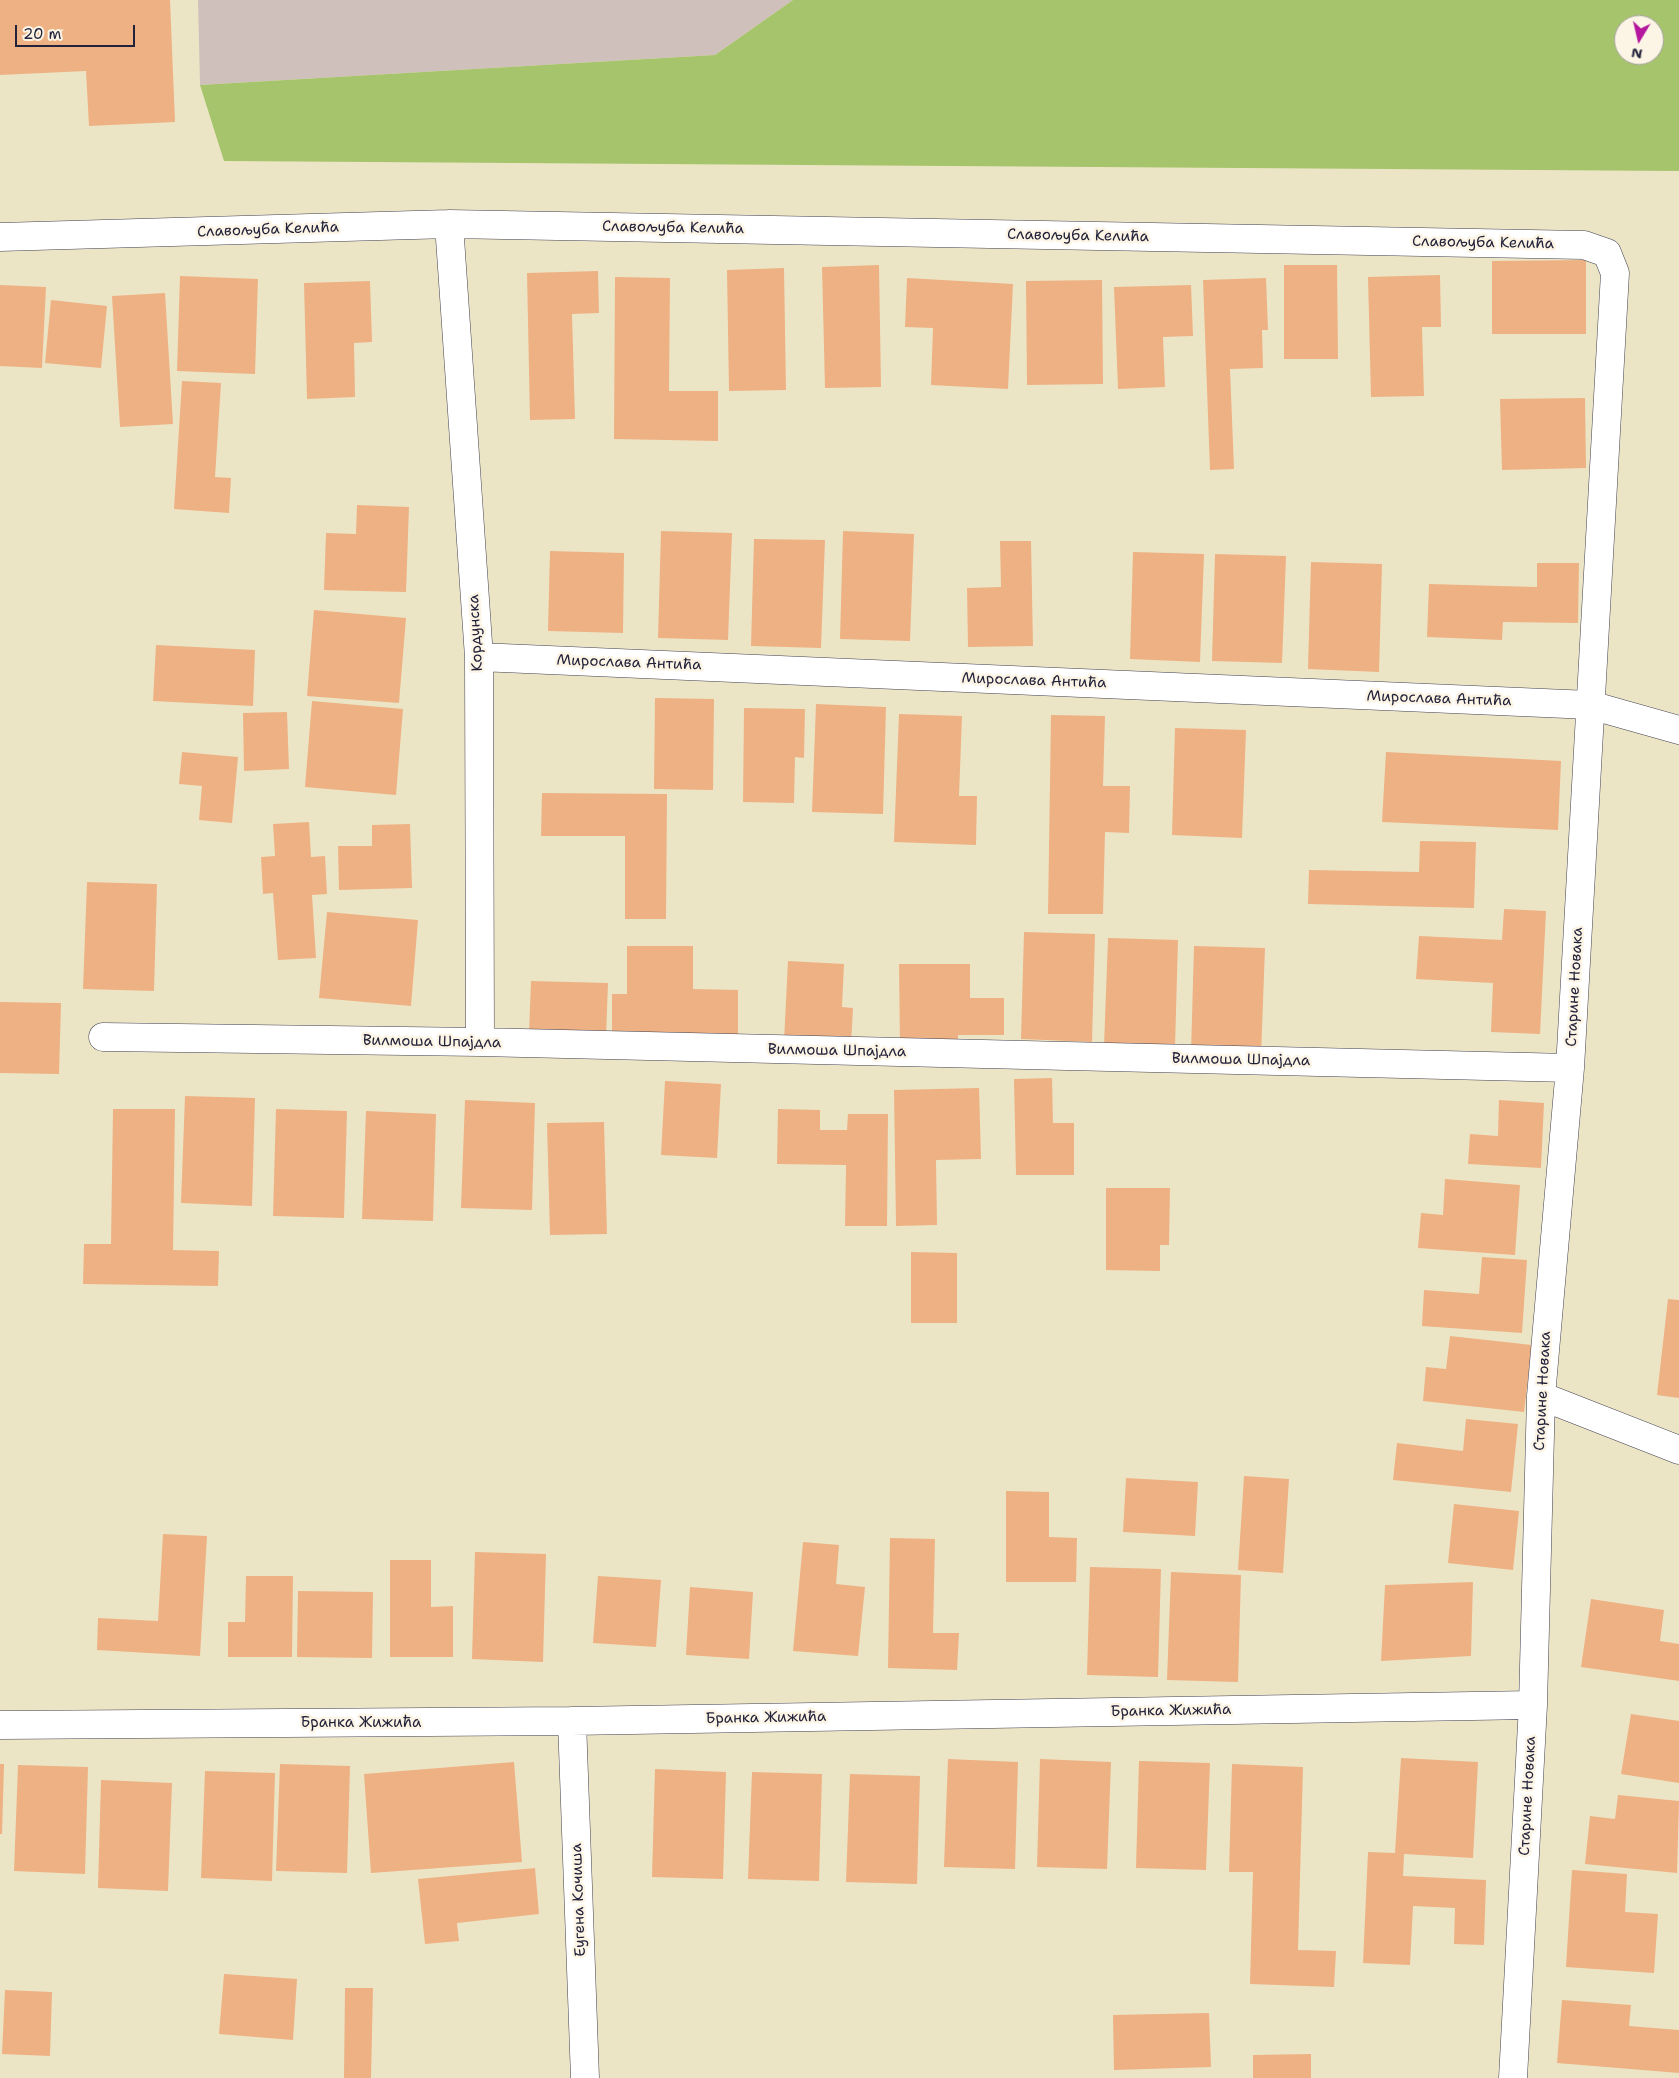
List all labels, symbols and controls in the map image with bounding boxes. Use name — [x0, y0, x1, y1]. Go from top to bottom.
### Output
scale bar — [18, 15, 138, 47]
north arrow — [1614, 15, 1664, 65]
text: 20 m — [23, 24, 62, 44]
text: N — [1630, 44, 1644, 64]
street label: Славољуба Келића — [602, 218, 744, 238]
street label: Славољуба Келића — [197, 219, 339, 241]
street label: Славољуба Келића — [1007, 226, 1149, 246]
street label: Славољуба Келића — [1412, 233, 1554, 253]
street label: Кордунска — [465, 594, 487, 672]
street label: Мирослава Антића — [556, 651, 702, 675]
street label: Мирослава Антића — [961, 669, 1107, 693]
street label: Мирослава Антића — [1366, 687, 1512, 711]
street label: Старине Новака — [1563, 927, 1587, 1047]
street label: Вилмоша Шпајдла — [363, 1032, 501, 1052]
street label: Вилмоша Шпајдла — [768, 1041, 906, 1061]
street label: Вилмоша Шпајдла — [1172, 1050, 1310, 1070]
street label: Старине Новака — [1531, 1331, 1555, 1451]
street label: Бранка Жижића — [1110, 1701, 1232, 1721]
street label: Бранка Жижића — [705, 1708, 827, 1728]
street label: Бранка Жижића — [301, 1714, 421, 1732]
street label: Старине Новака — [1516, 1736, 1540, 1856]
street label: Еугена Кочиша — [568, 1843, 590, 1957]

